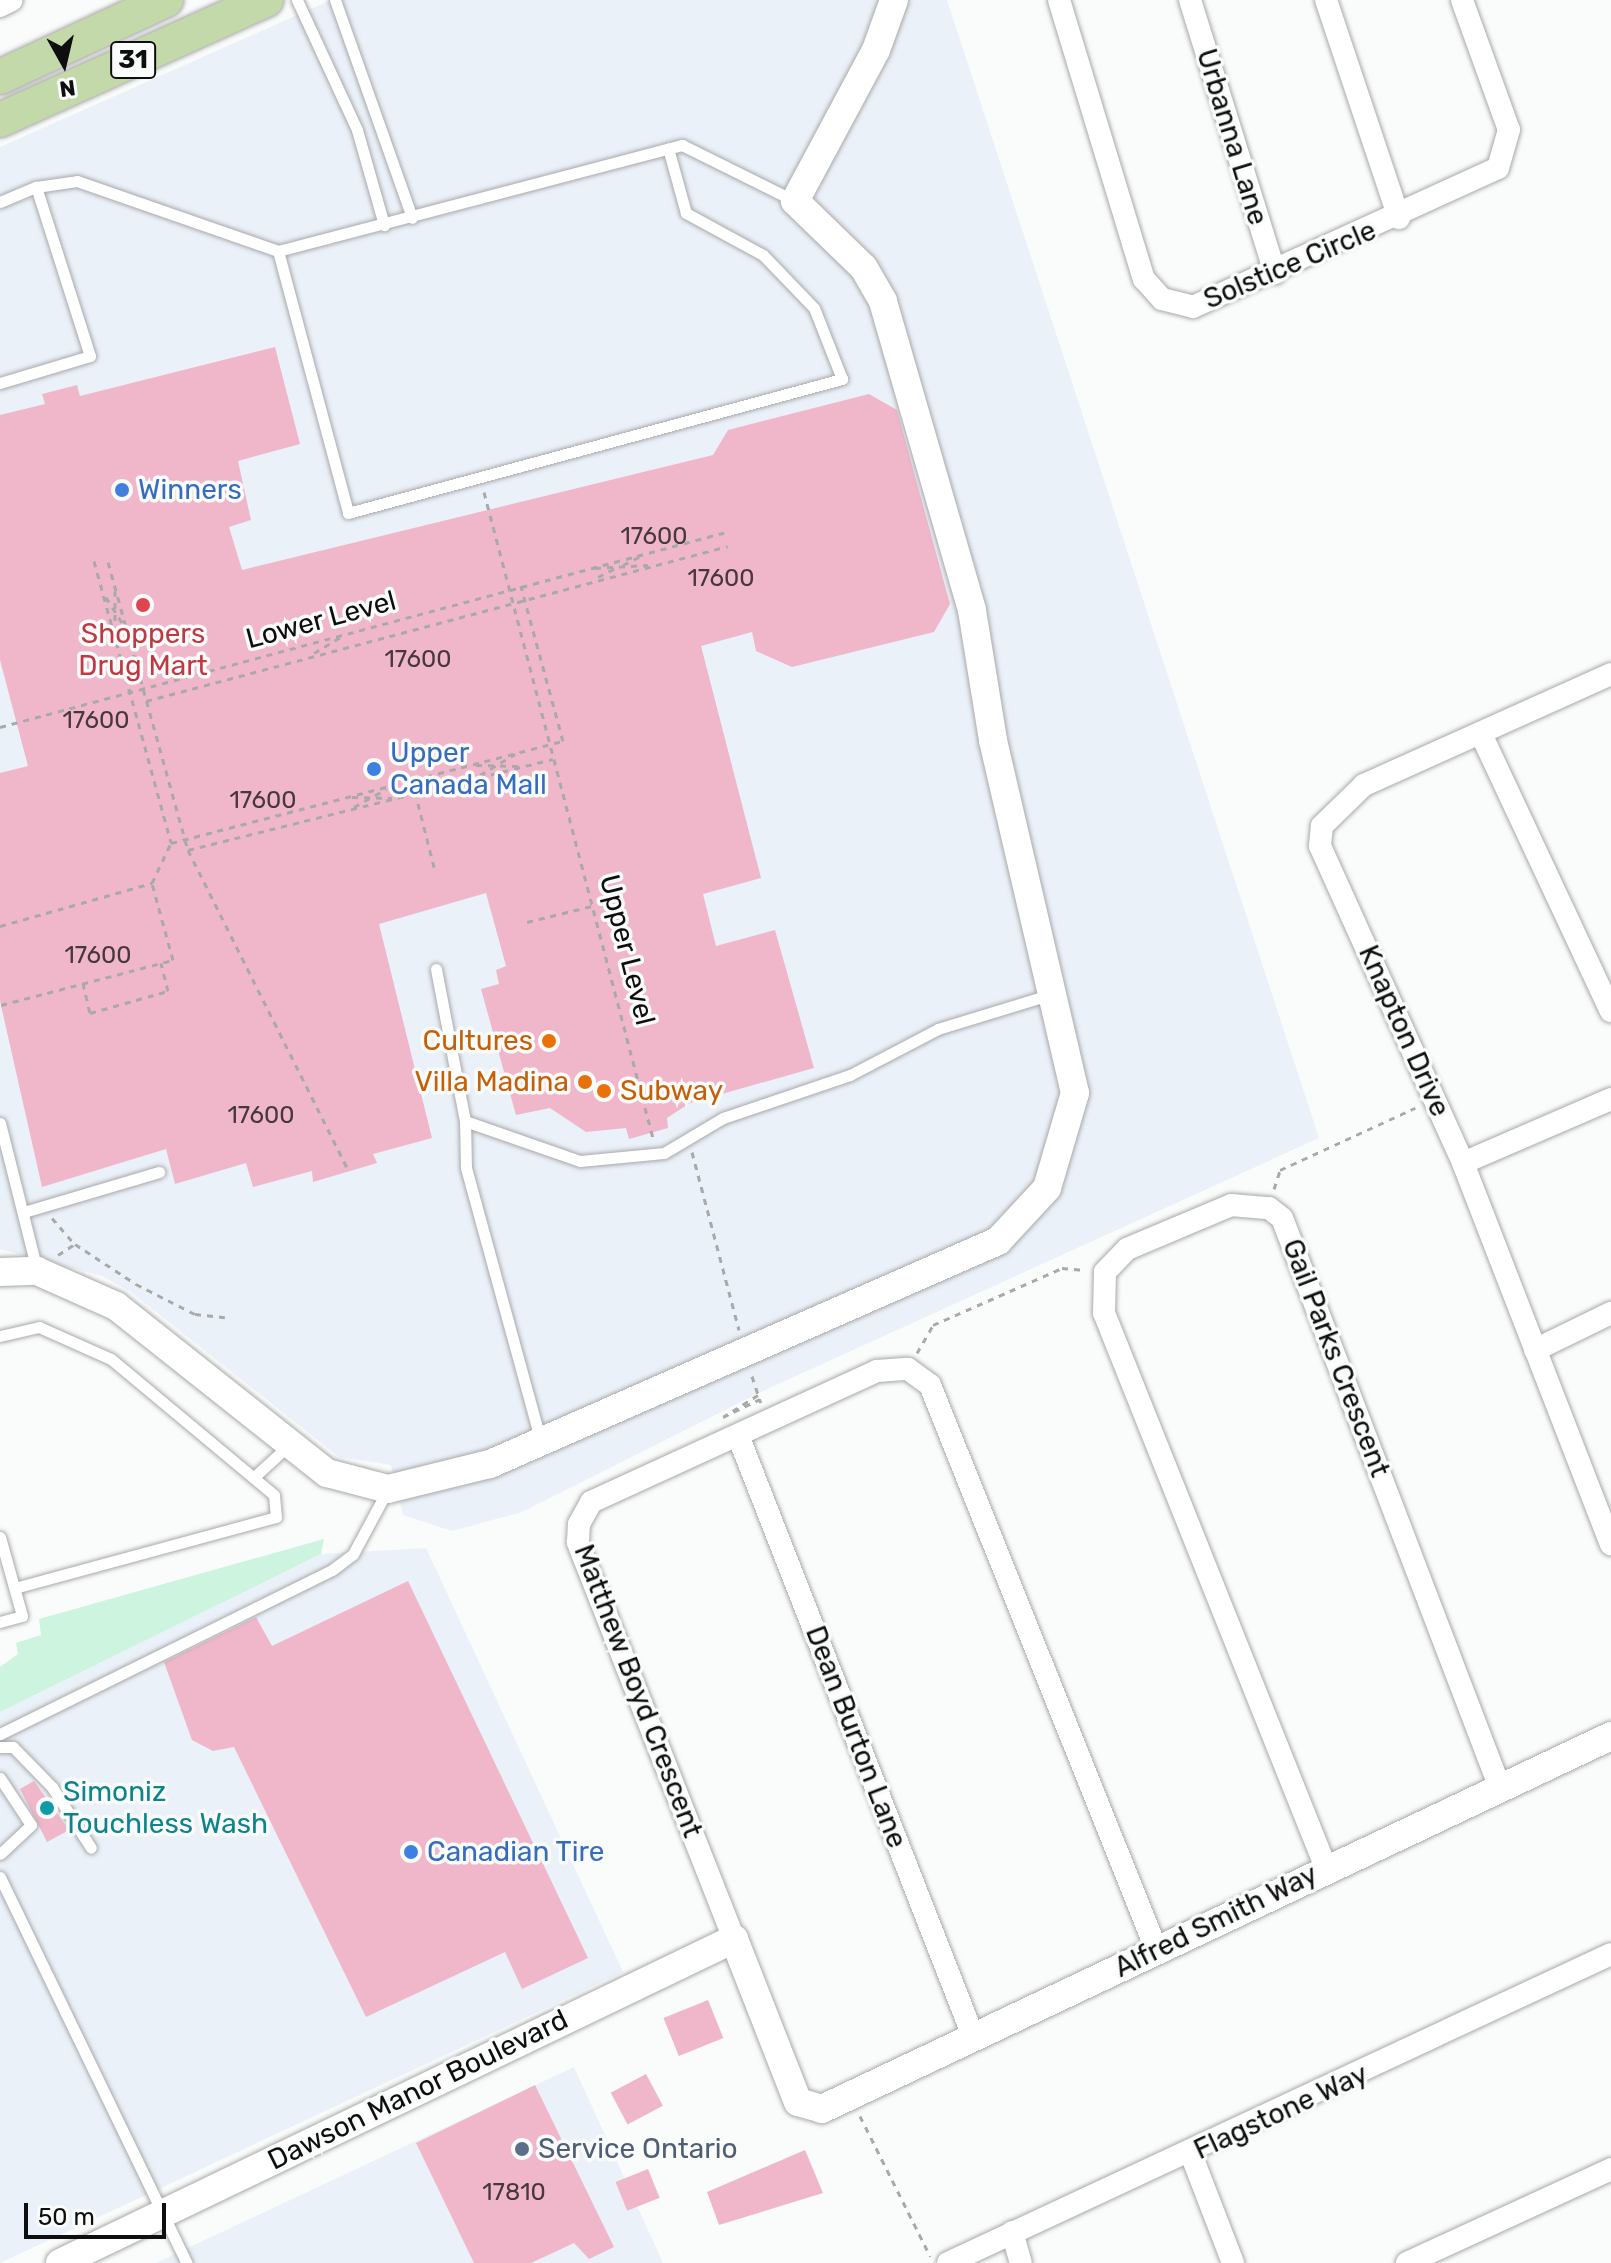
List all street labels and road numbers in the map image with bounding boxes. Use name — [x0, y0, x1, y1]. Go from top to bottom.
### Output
road number: 31 — [109, 38, 157, 82]
street label: Urbanna Lane — [1189, 45, 1275, 229]
street label: Solstice Circle — [1199, 214, 1381, 316]
street label: Lower Level — [242, 584, 400, 656]
street label: Upper Level — [592, 871, 662, 1029]
street label: Knapton Drive — [1351, 940, 1457, 1122]
street label: Gail Parks Crescent — [1275, 1234, 1397, 1482]
street label: Matthew Boyd Crescent — [566, 1540, 710, 1842]
street label: Dean Burton Lane — [798, 1621, 914, 1853]
street label: Alfred Smith Way — [1109, 1857, 1323, 1985]
street label: Dawson Manor Boulevard — [262, 2003, 574, 2177]
street label: Flagstone Way — [1188, 2057, 1374, 2167]

